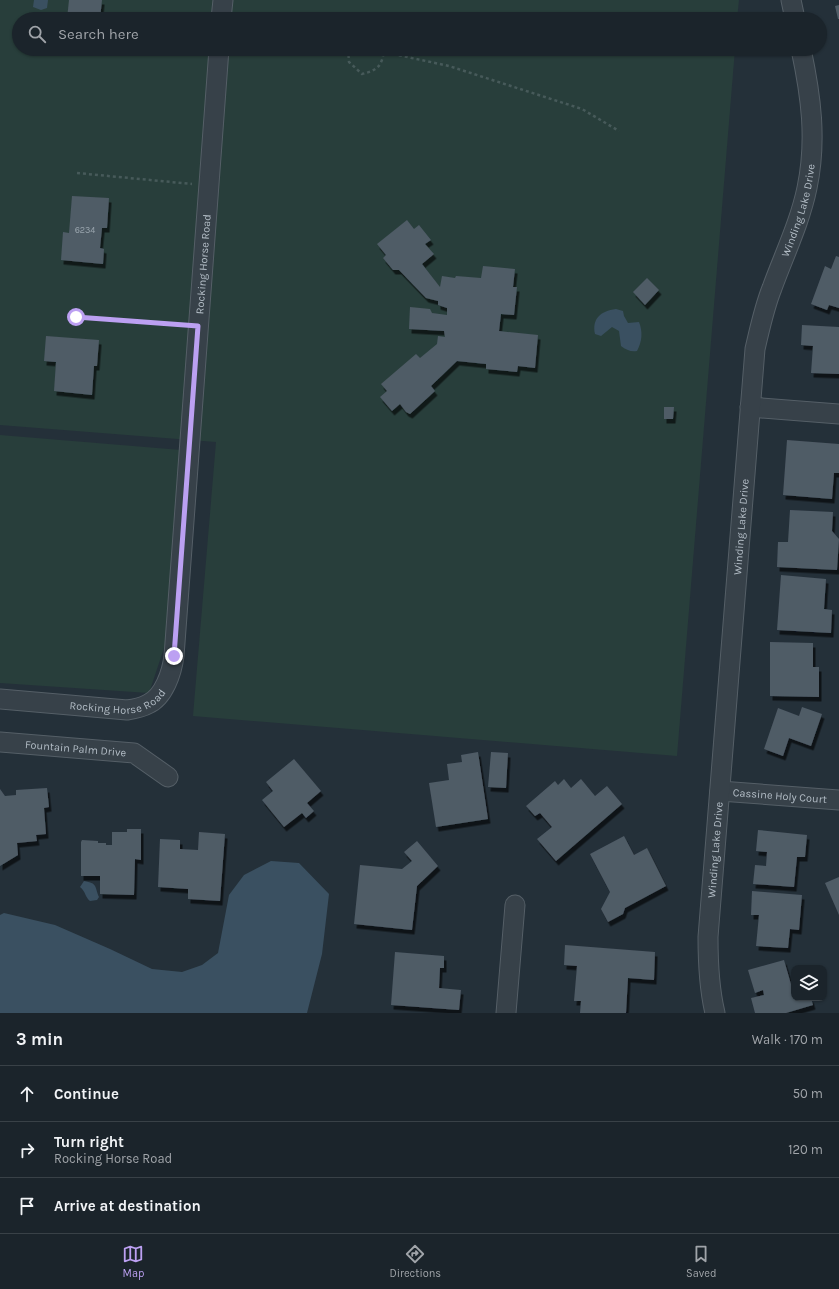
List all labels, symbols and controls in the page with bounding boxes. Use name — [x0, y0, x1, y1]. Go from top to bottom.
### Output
search box — [12, 12, 827, 56]
icon: search — [26, 23, 48, 45]
text: Search here — [58, 25, 139, 43]
street label: Winding Lake Drive — [779, 163, 818, 259]
street label: Rocking Horse Road — [193, 214, 214, 315]
house number: 6234 — [75, 225, 95, 235]
route start — [67, 308, 85, 326]
street label: Winding Lake Drive — [731, 478, 752, 575]
route end — [165, 647, 183, 665]
street label: Rocking Horse Road — [69, 687, 169, 717]
street label: Fountain Palm Drive — [25, 738, 127, 759]
street label: Cassine Holy Court — [732, 786, 827, 806]
street label: Winding Lake Drive — [705, 801, 726, 898]
map controls — [791, 965, 827, 1001]
button: layers — [791, 965, 827, 1001]
text: 3 min — [16, 1029, 63, 1049]
text: Walk · 170 m — [752, 1032, 823, 1047]
icon: ahead — [16, 1083, 38, 1105]
text: Continue — [54, 1085, 119, 1103]
text: 50 m — [793, 1086, 823, 1101]
text: Turn right — [54, 1133, 124, 1151]
icon: right — [16, 1139, 38, 1161]
text: 120 m — [788, 1142, 823, 1157]
text: Rocking Horse Road — [54, 1151, 172, 1166]
icon: arrive — [16, 1195, 38, 1217]
text: Arrive at destination — [54, 1197, 201, 1215]
tab: Map — [122, 1243, 144, 1280]
tab: Directions — [389, 1243, 441, 1280]
tab: Saved — [686, 1243, 717, 1280]

